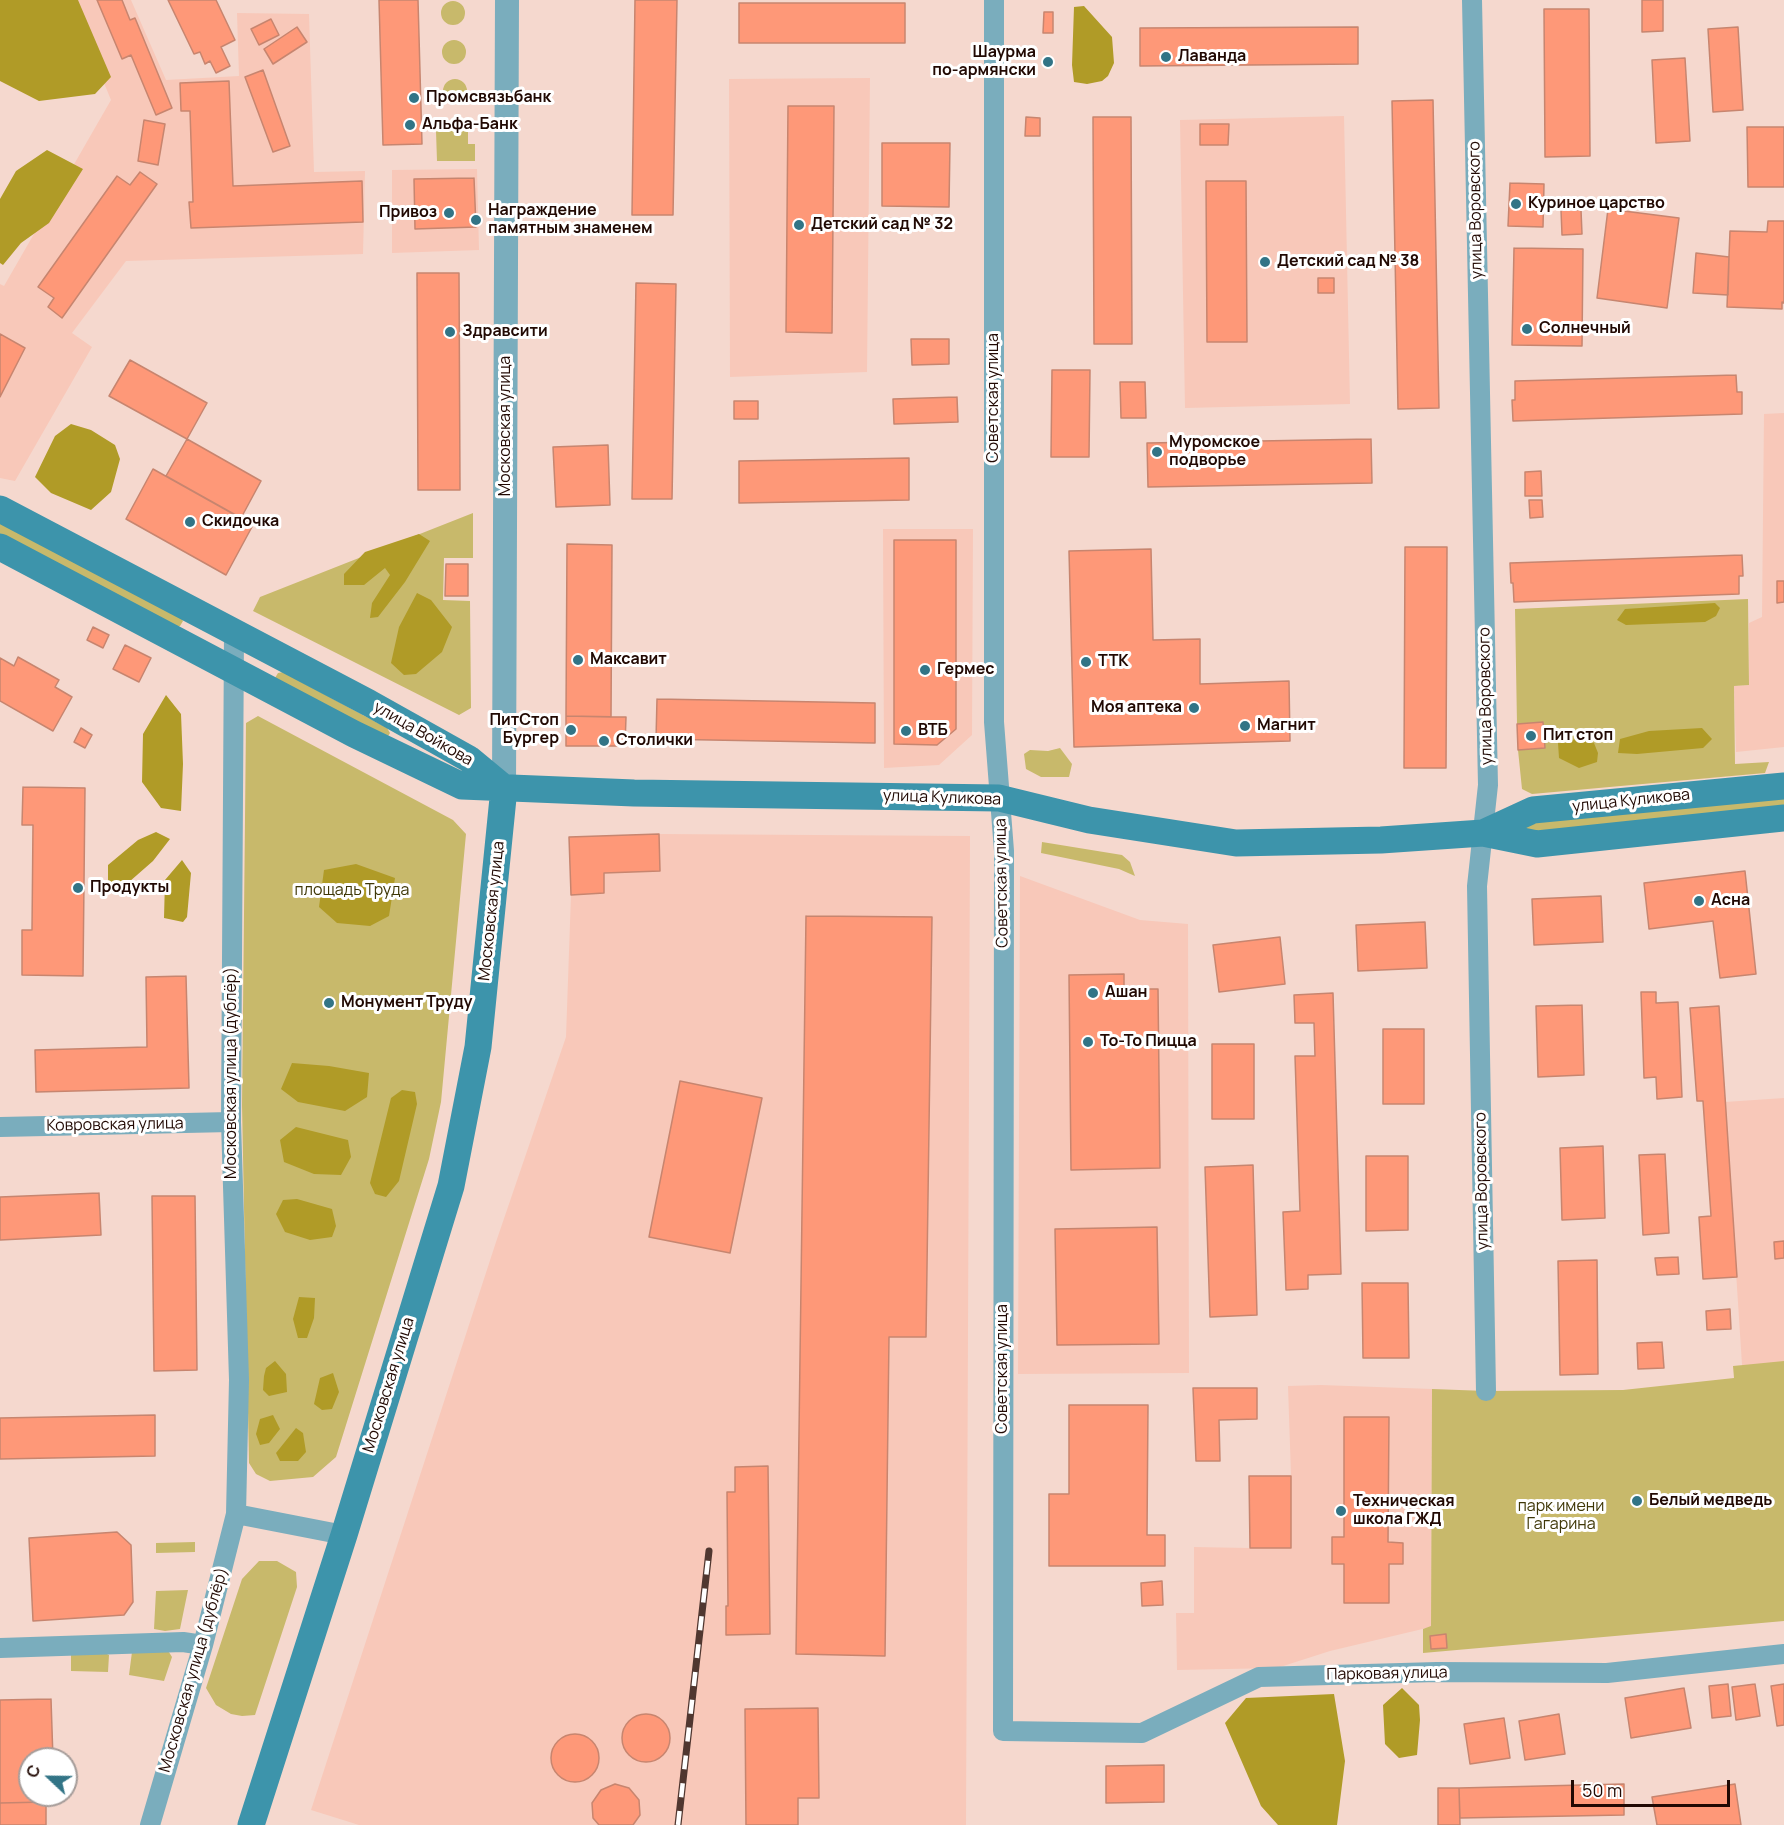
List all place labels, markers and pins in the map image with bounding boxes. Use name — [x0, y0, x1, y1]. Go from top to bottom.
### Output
place label: Шаурма по-армянски — [932, 43, 1036, 81]
place label: Лаванда — [1178, 47, 1246, 67]
marker: Лаванда — [1159, 50, 1173, 64]
marker: Шаурма по-армянски — [1041, 55, 1055, 69]
place label: Промсвязьбанк — [426, 88, 551, 108]
marker: Промсвязьбанк — [407, 91, 421, 105]
place label: Альфа-Банк — [422, 115, 517, 135]
marker: Альфа-Банк — [403, 118, 417, 132]
place label: Куриное царство — [1528, 194, 1665, 214]
marker: Куриное царство — [1509, 197, 1523, 211]
place label: Награждение памятным знаменем — [488, 201, 653, 239]
place label: Привоз — [379, 203, 437, 223]
marker: Привоз — [442, 206, 456, 220]
marker: Награждение памятным знаменем — [469, 213, 483, 227]
place label: Детский сад № 32 — [811, 215, 953, 235]
marker: Детский сад № 32 — [792, 218, 806, 232]
place label: Детский сад № 38 — [1277, 252, 1419, 272]
marker: Детский сад № 38 — [1258, 255, 1272, 269]
place label: Солнечный — [1539, 319, 1631, 339]
place label: Здравсити — [462, 322, 548, 342]
marker: Солнечный — [1520, 322, 1534, 336]
marker: Здравсити — [443, 325, 457, 339]
place label: Муромское подворье — [1169, 433, 1260, 471]
marker: Муромское подворье — [1150, 445, 1164, 459]
place label: Скидочка — [202, 512, 279, 532]
marker: Скидочка — [183, 515, 197, 529]
place label: Максавит — [590, 650, 667, 670]
place label: ТТК — [1098, 652, 1129, 672]
marker: Максавит — [571, 653, 585, 667]
marker: ТТК — [1079, 655, 1093, 669]
place label: Гермес — [937, 660, 995, 680]
marker: Гермес — [918, 663, 932, 677]
place label: Моя аптека — [1091, 698, 1182, 718]
marker: Моя аптека — [1187, 701, 1201, 715]
place label: ПитСтоп Бургер — [489, 711, 559, 749]
place label: Магнит — [1257, 716, 1316, 736]
marker: Магнит — [1238, 719, 1252, 733]
place label: ВТБ — [918, 721, 948, 741]
marker: ПитСтоп Бургер — [564, 723, 578, 737]
marker: ВТБ — [899, 724, 913, 738]
place label: Пит стоп — [1543, 726, 1613, 746]
marker: Пит стоп — [1524, 729, 1538, 743]
place label: Столички — [616, 731, 693, 751]
marker: Столички — [597, 734, 611, 748]
place label: Продукты — [90, 878, 169, 898]
marker: Продукты — [71, 881, 85, 895]
place label: Асна — [1711, 891, 1750, 911]
marker: Асна — [1692, 894, 1706, 908]
place label: Ашан — [1105, 983, 1148, 1003]
marker: Ашан — [1086, 986, 1100, 1000]
place label: Монумент Труду — [341, 993, 473, 1013]
marker: Монумент Труду — [322, 996, 336, 1010]
place label: То-То Пицца — [1100, 1032, 1197, 1052]
marker: То-То Пицца — [1081, 1035, 1095, 1049]
place label: Белый медведь — [1649, 1491, 1772, 1511]
place label: Техническая школа ГЖД — [1353, 1492, 1455, 1530]
marker: Белый медведь — [1630, 1494, 1644, 1508]
marker: Техническая школа ГЖД — [1334, 1504, 1348, 1518]

